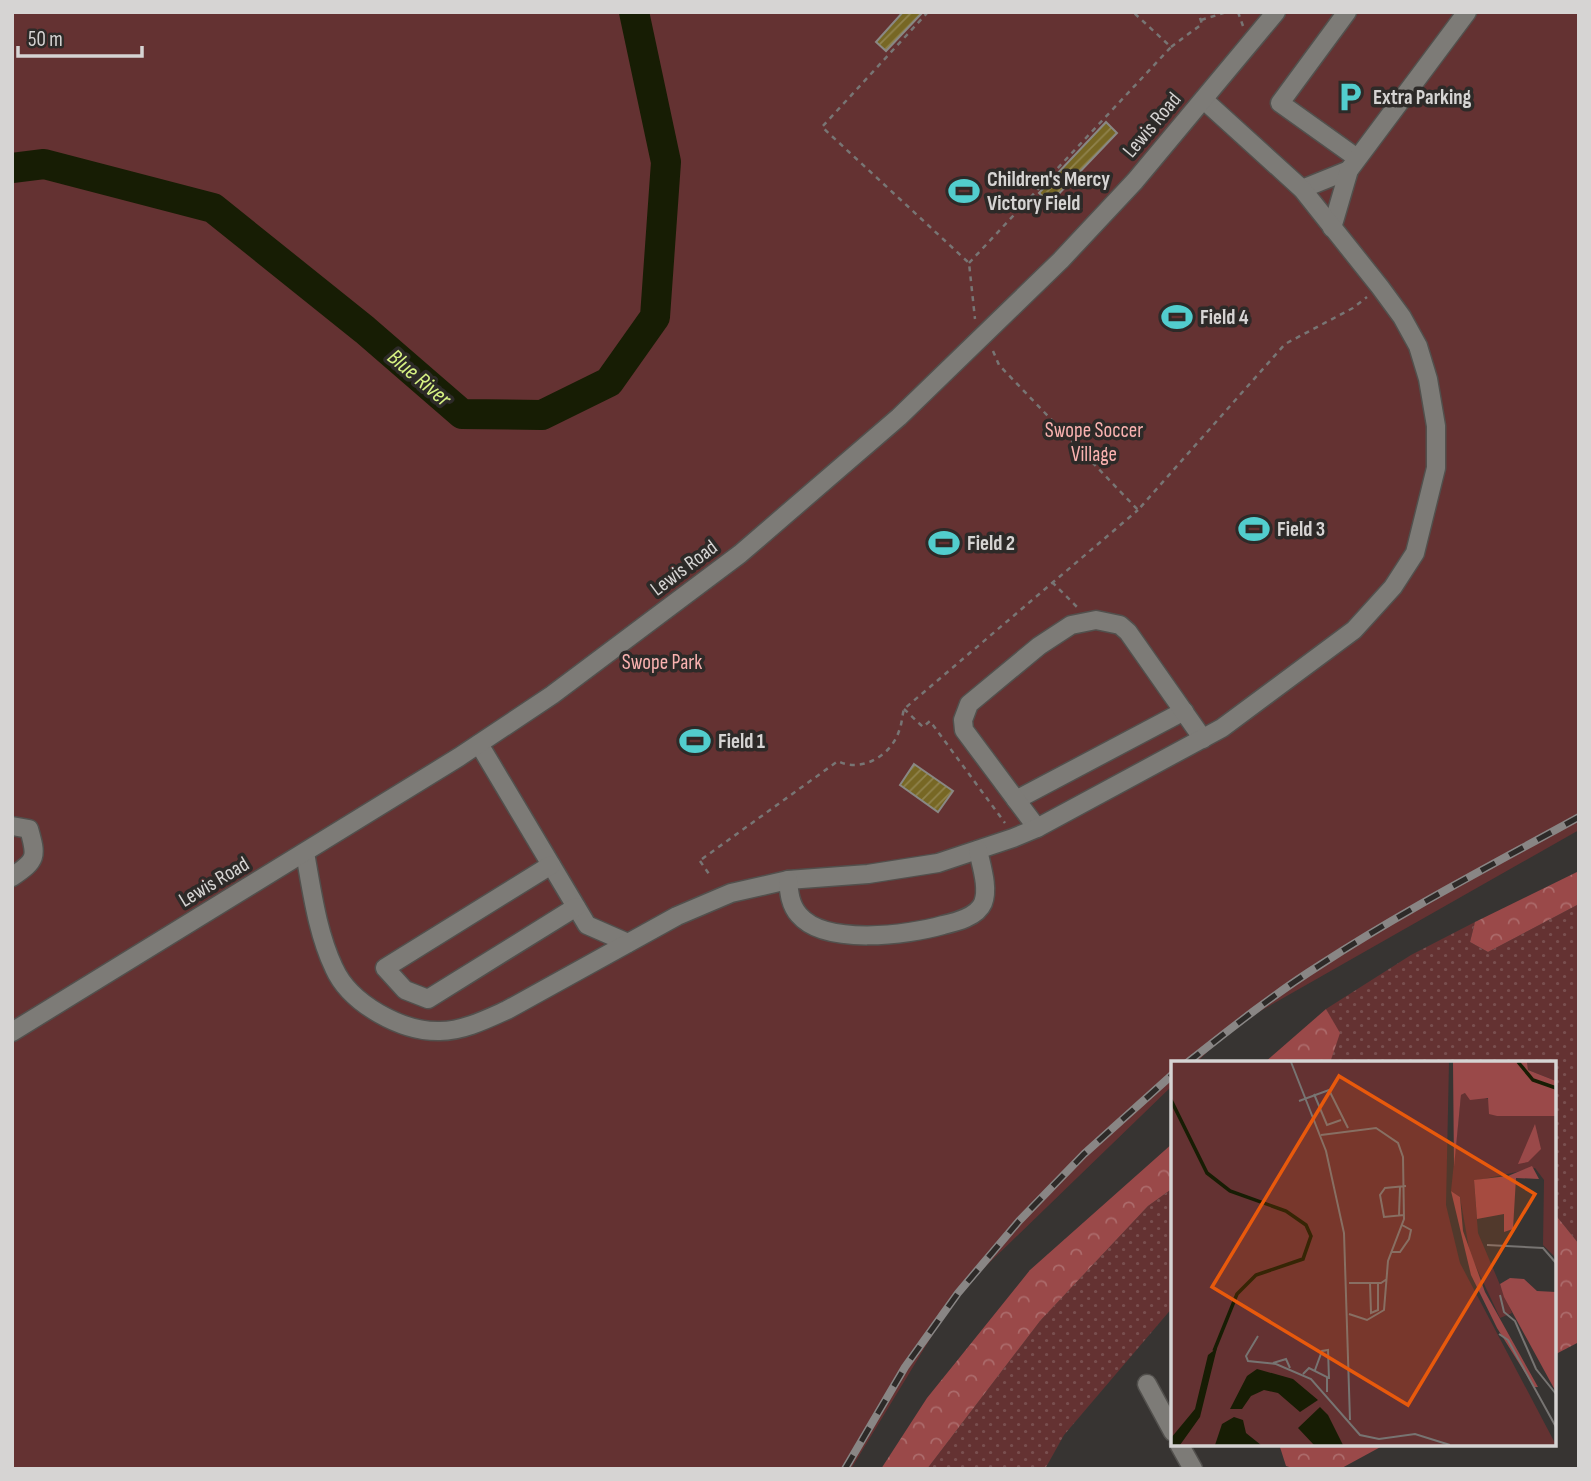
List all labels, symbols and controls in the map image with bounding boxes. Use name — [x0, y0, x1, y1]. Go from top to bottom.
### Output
scale bar — [18, 14, 142, 58]
text: 50 m — [28, 27, 63, 52]
parking icon: Extra Parking — [1333, 80, 1367, 114]
place label: Extra Parking — [1373, 85, 1472, 110]
street label: Lewis Road — [1118, 87, 1186, 163]
place label: Children's Mercy Victory Field — [987, 167, 1110, 216]
sports icon: Children's Mercy Victory Field — [947, 174, 981, 208]
sports icon: Field 4 — [1160, 300, 1194, 334]
place label: Field 4 — [1200, 305, 1249, 330]
water label: Blue River — [381, 343, 458, 414]
park label: Swope Soccer Village — [1045, 418, 1143, 467]
sports icon: Field 3 — [1237, 512, 1271, 546]
place label: Field 3 — [1277, 517, 1325, 542]
sports icon: Field 2 — [927, 526, 961, 560]
place label: Field 2 — [967, 531, 1015, 556]
street label: Lewis Road — [646, 535, 722, 601]
park label: Swope Park — [622, 650, 702, 675]
sports icon: Field 1 — [678, 724, 712, 758]
place label: Field 1 — [718, 729, 765, 754]
street label: Lewis Road — [174, 851, 254, 913]
inset map — [1171, 1061, 1556, 1446]

